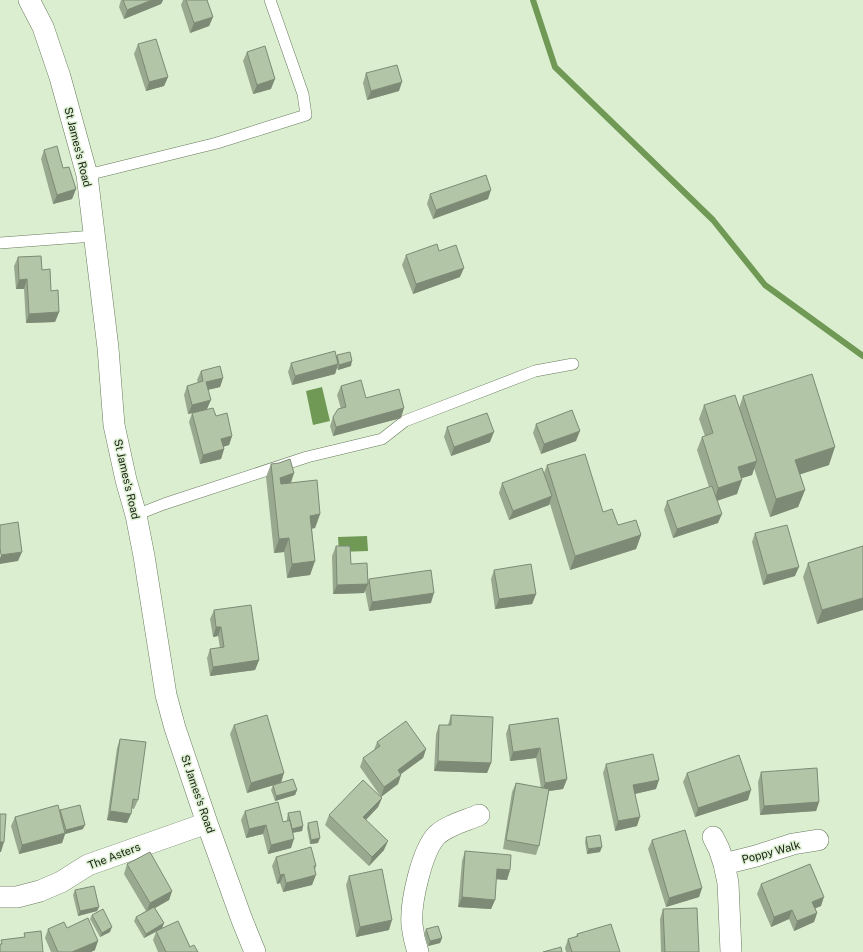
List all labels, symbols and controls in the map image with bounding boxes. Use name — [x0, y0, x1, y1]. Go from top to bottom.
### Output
street label: St James's Road — [62, 106, 94, 188]
street label: St James's Road — [112, 438, 142, 520]
street label: St James's Road — [179, 753, 217, 835]
street label: Poppy Walk — [740, 838, 802, 866]
street label: The Asters — [86, 840, 142, 871]

